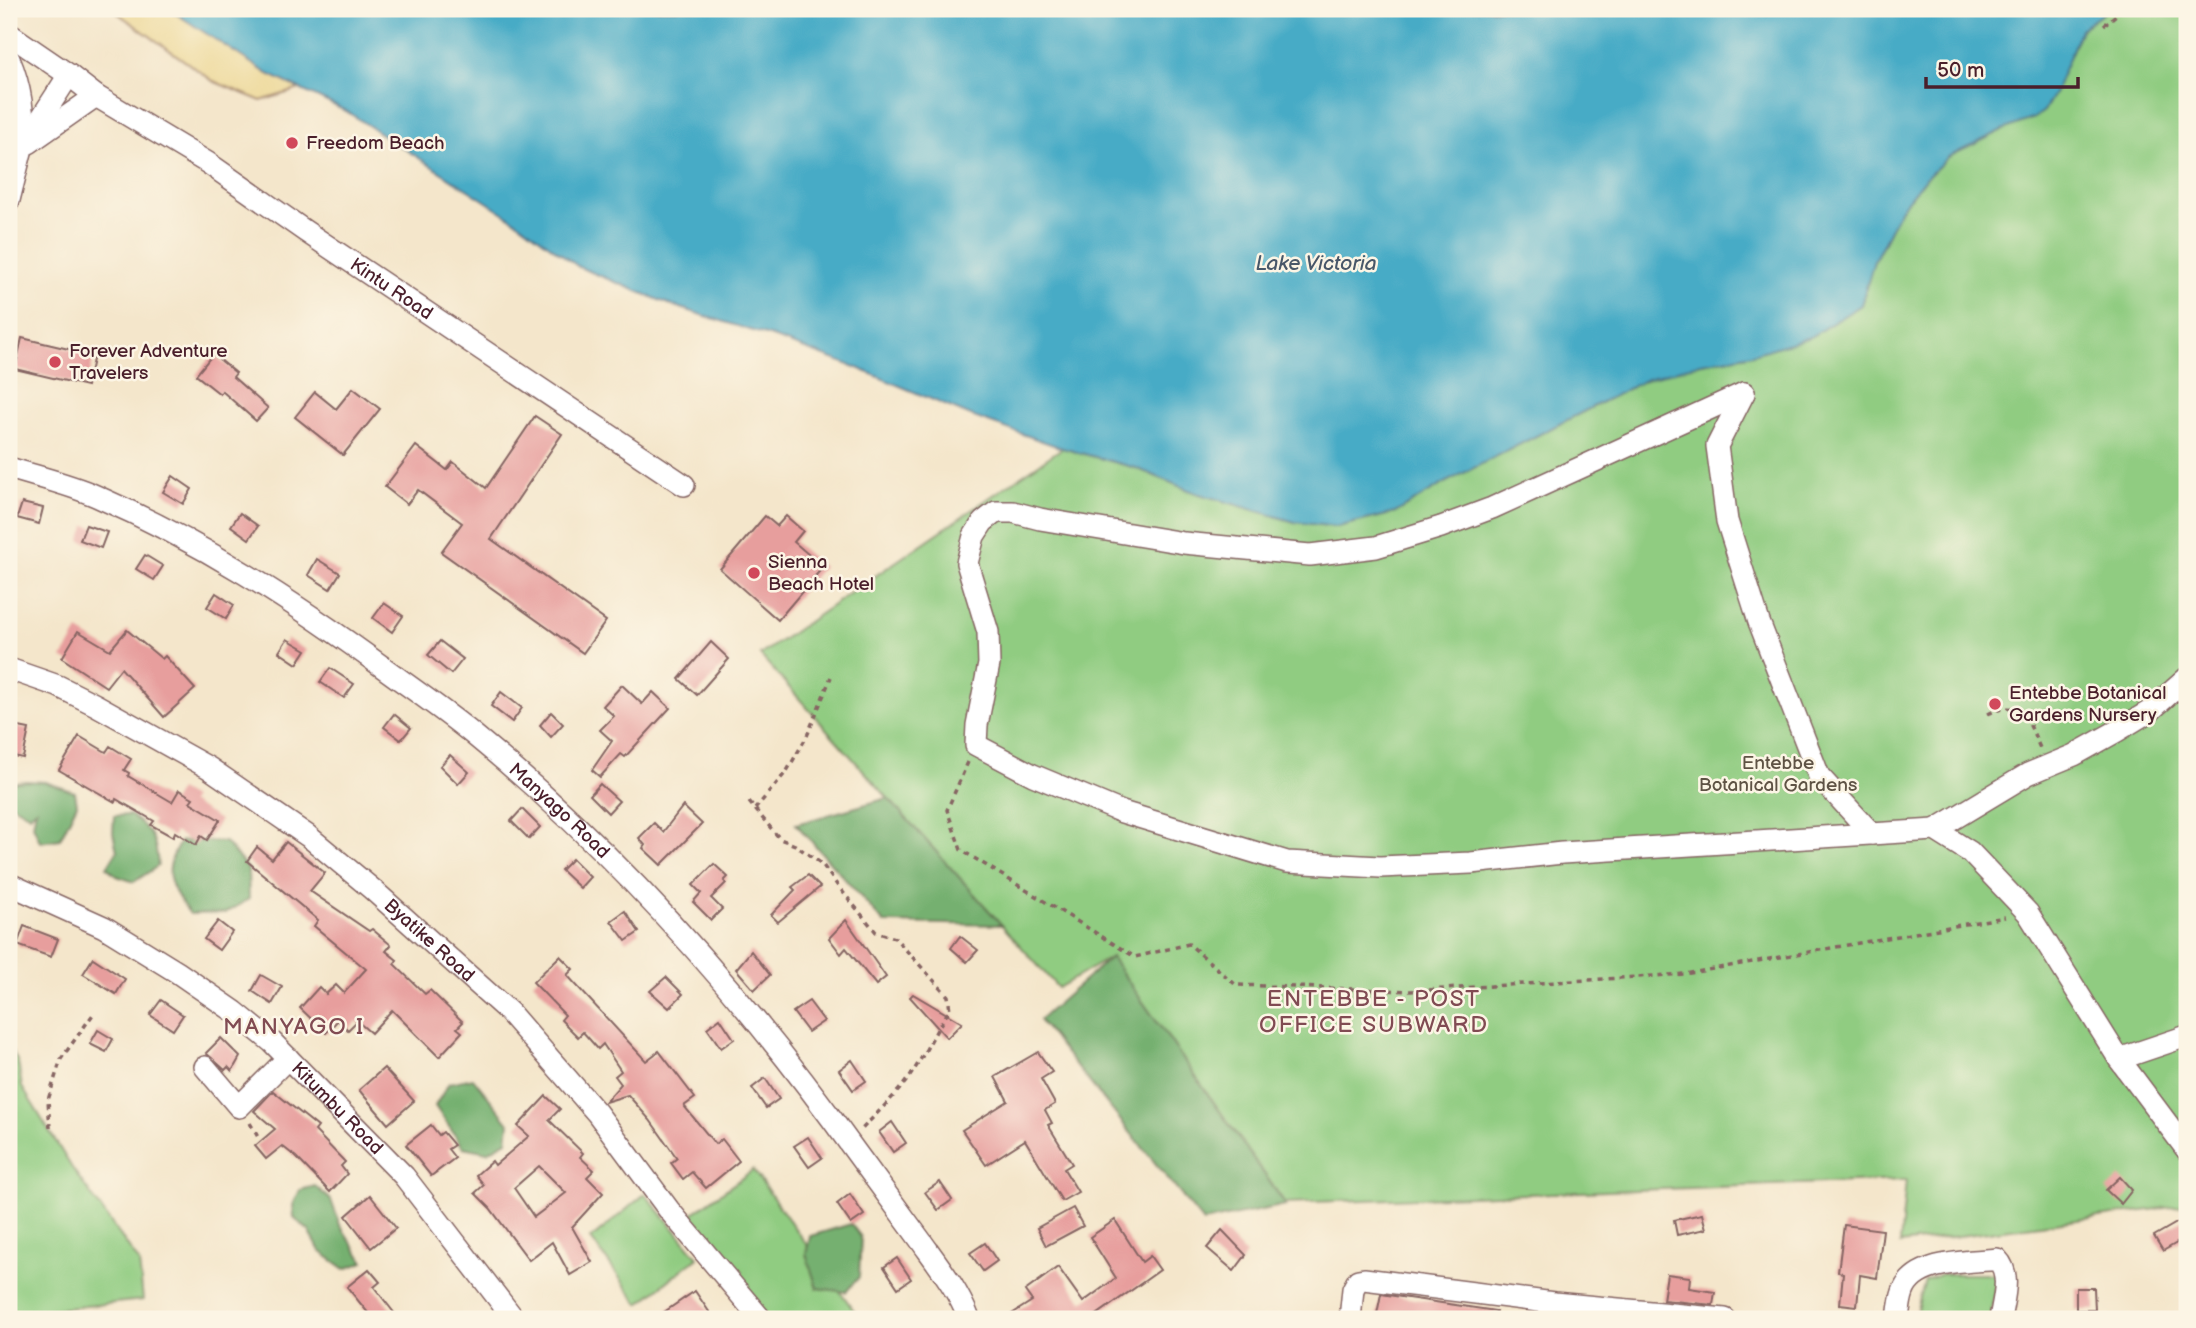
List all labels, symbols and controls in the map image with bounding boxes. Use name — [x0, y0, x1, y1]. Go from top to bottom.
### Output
scale bar — [1926, 46, 2079, 90]
text: 50 m — [1937, 58, 1984, 83]
place label: Freedom Beach — [306, 132, 445, 155]
marker: Freedom Beach — [284, 135, 300, 151]
water label: Lake Victoria — [1255, 251, 1377, 276]
street label: Kintu Road — [346, 253, 437, 325]
place label: Forever Adventure Travelers — [69, 340, 227, 385]
marker: Forever Adventure Travelers — [47, 354, 63, 370]
place label: Sienna Beach Hotel — [768, 551, 874, 596]
marker: Sienna Beach Hotel — [746, 565, 762, 581]
place label: Entebbe Botanical Gardens Nursery — [2009, 682, 2166, 727]
marker: Entebbe Botanical Gardens Nursery — [1987, 696, 2003, 712]
park label: Entebbe Botanical Gardens — [1699, 752, 1857, 797]
street label: Manyago Road — [504, 758, 615, 863]
street label: Byatike Road — [379, 894, 479, 987]
district label: ENTEBBE - POST OFFICE SUBWARD — [1259, 985, 1489, 1039]
district label: MANYAGO I — [223, 1013, 365, 1041]
street label: Kitumbu Road — [286, 1057, 388, 1159]

